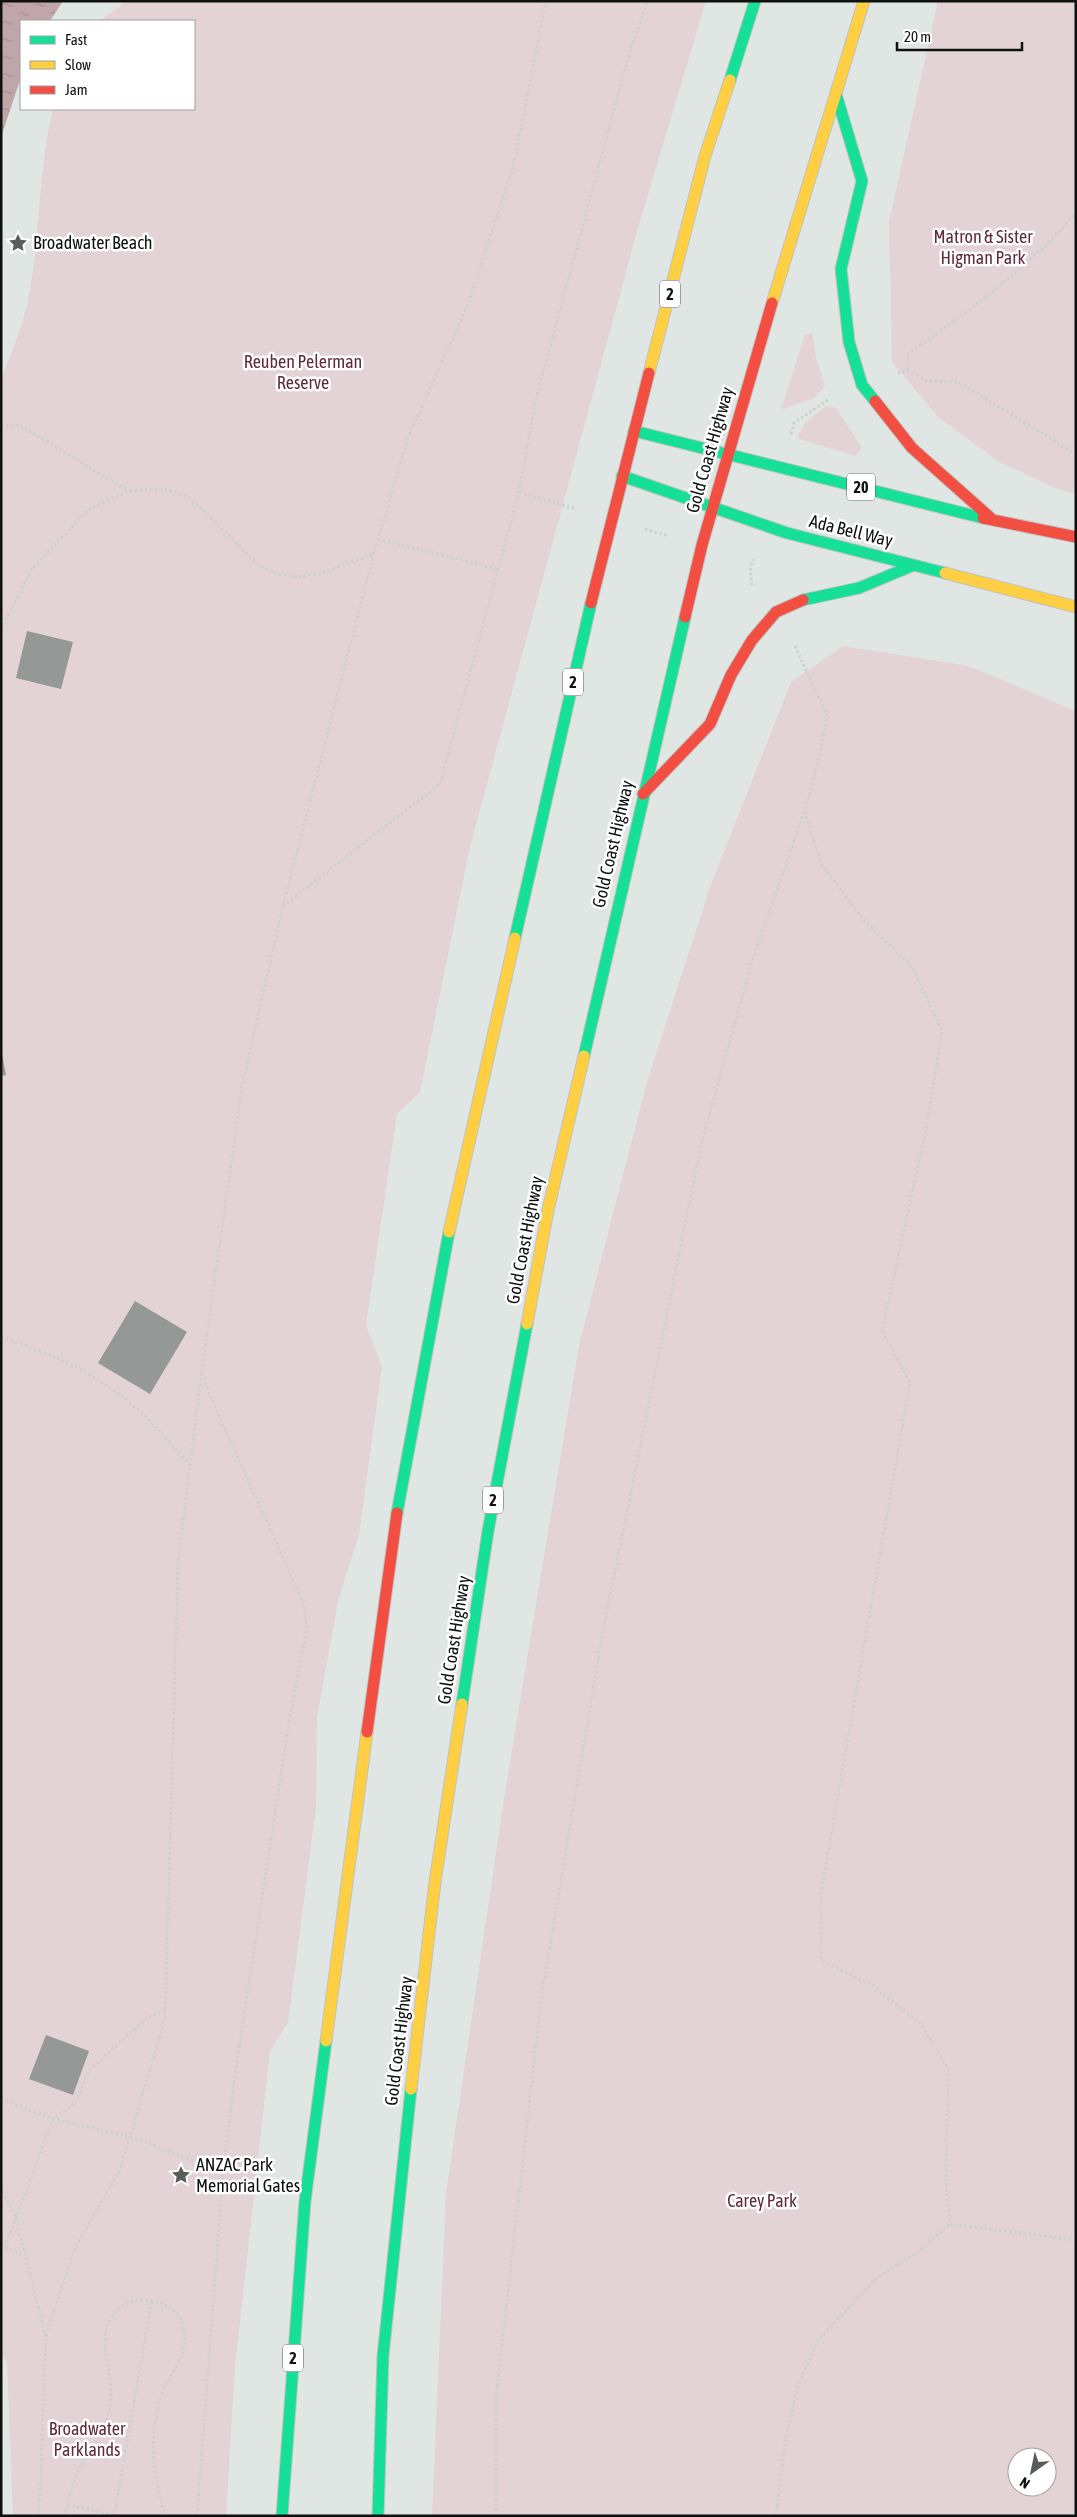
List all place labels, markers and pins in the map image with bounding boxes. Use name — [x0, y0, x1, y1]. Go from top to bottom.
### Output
place icon: Broadwater Beach — [7, 232, 29, 254]
place label: Broadwater Beach — [33, 232, 153, 253]
place label: ANZAC Park Memorial Gates — [196, 2154, 300, 2196]
place icon: ANZAC Park Memorial Gates — [170, 2164, 192, 2186]

